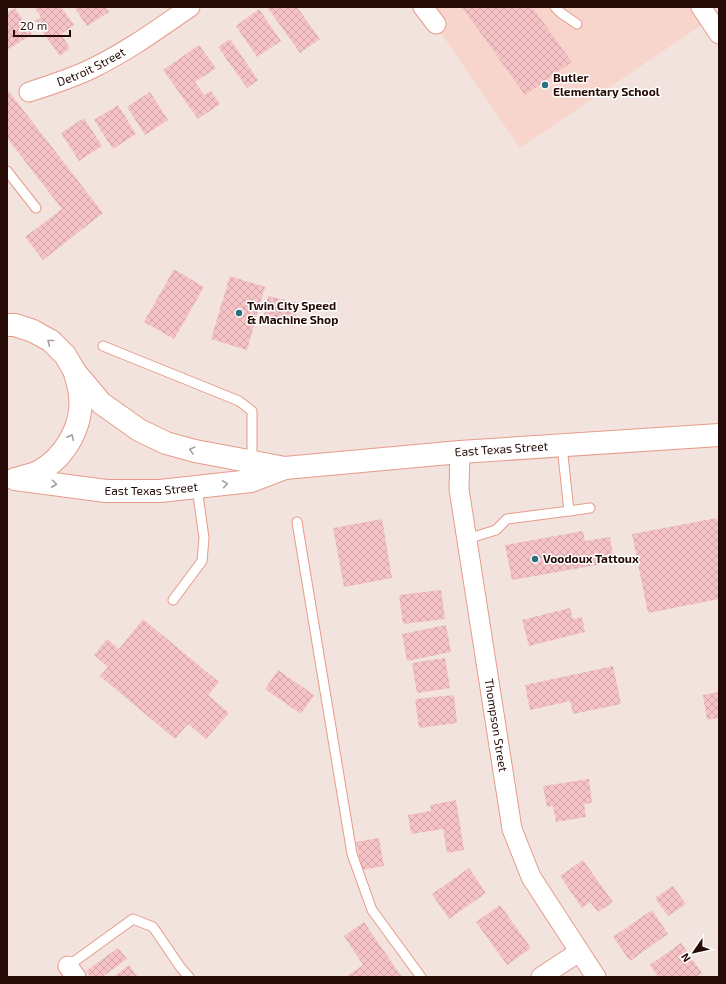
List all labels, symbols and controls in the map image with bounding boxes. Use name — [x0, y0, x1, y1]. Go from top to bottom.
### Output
scale bar — [14, 12, 70, 38]
text: 20 m — [20, 18, 47, 32]
street label: Detroit Street — [55, 44, 128, 88]
place label: Butler Elementary School — [553, 70, 660, 99]
marker: Butler Elementary School — [540, 80, 550, 90]
place label: Twin City Speed & Machine Shop — [247, 298, 338, 326]
marker: Twin City Speed & Machine Shop — [234, 308, 244, 318]
one-way arrow — [48, 340, 55, 347]
one-way arrow — [66, 434, 74, 442]
street label: East Texas Street — [454, 438, 549, 458]
one-way arrow — [188, 446, 195, 455]
one-way arrow — [51, 479, 57, 488]
street label: East Texas Street — [104, 479, 199, 497]
one-way arrow — [222, 480, 228, 489]
place label: Voodoux Tattoux — [543, 551, 639, 565]
marker: Voodoux Tattoux — [530, 554, 540, 564]
street label: Thompson Street — [483, 677, 511, 773]
north arrow — [674, 932, 714, 972]
text: N — [678, 951, 693, 965]

